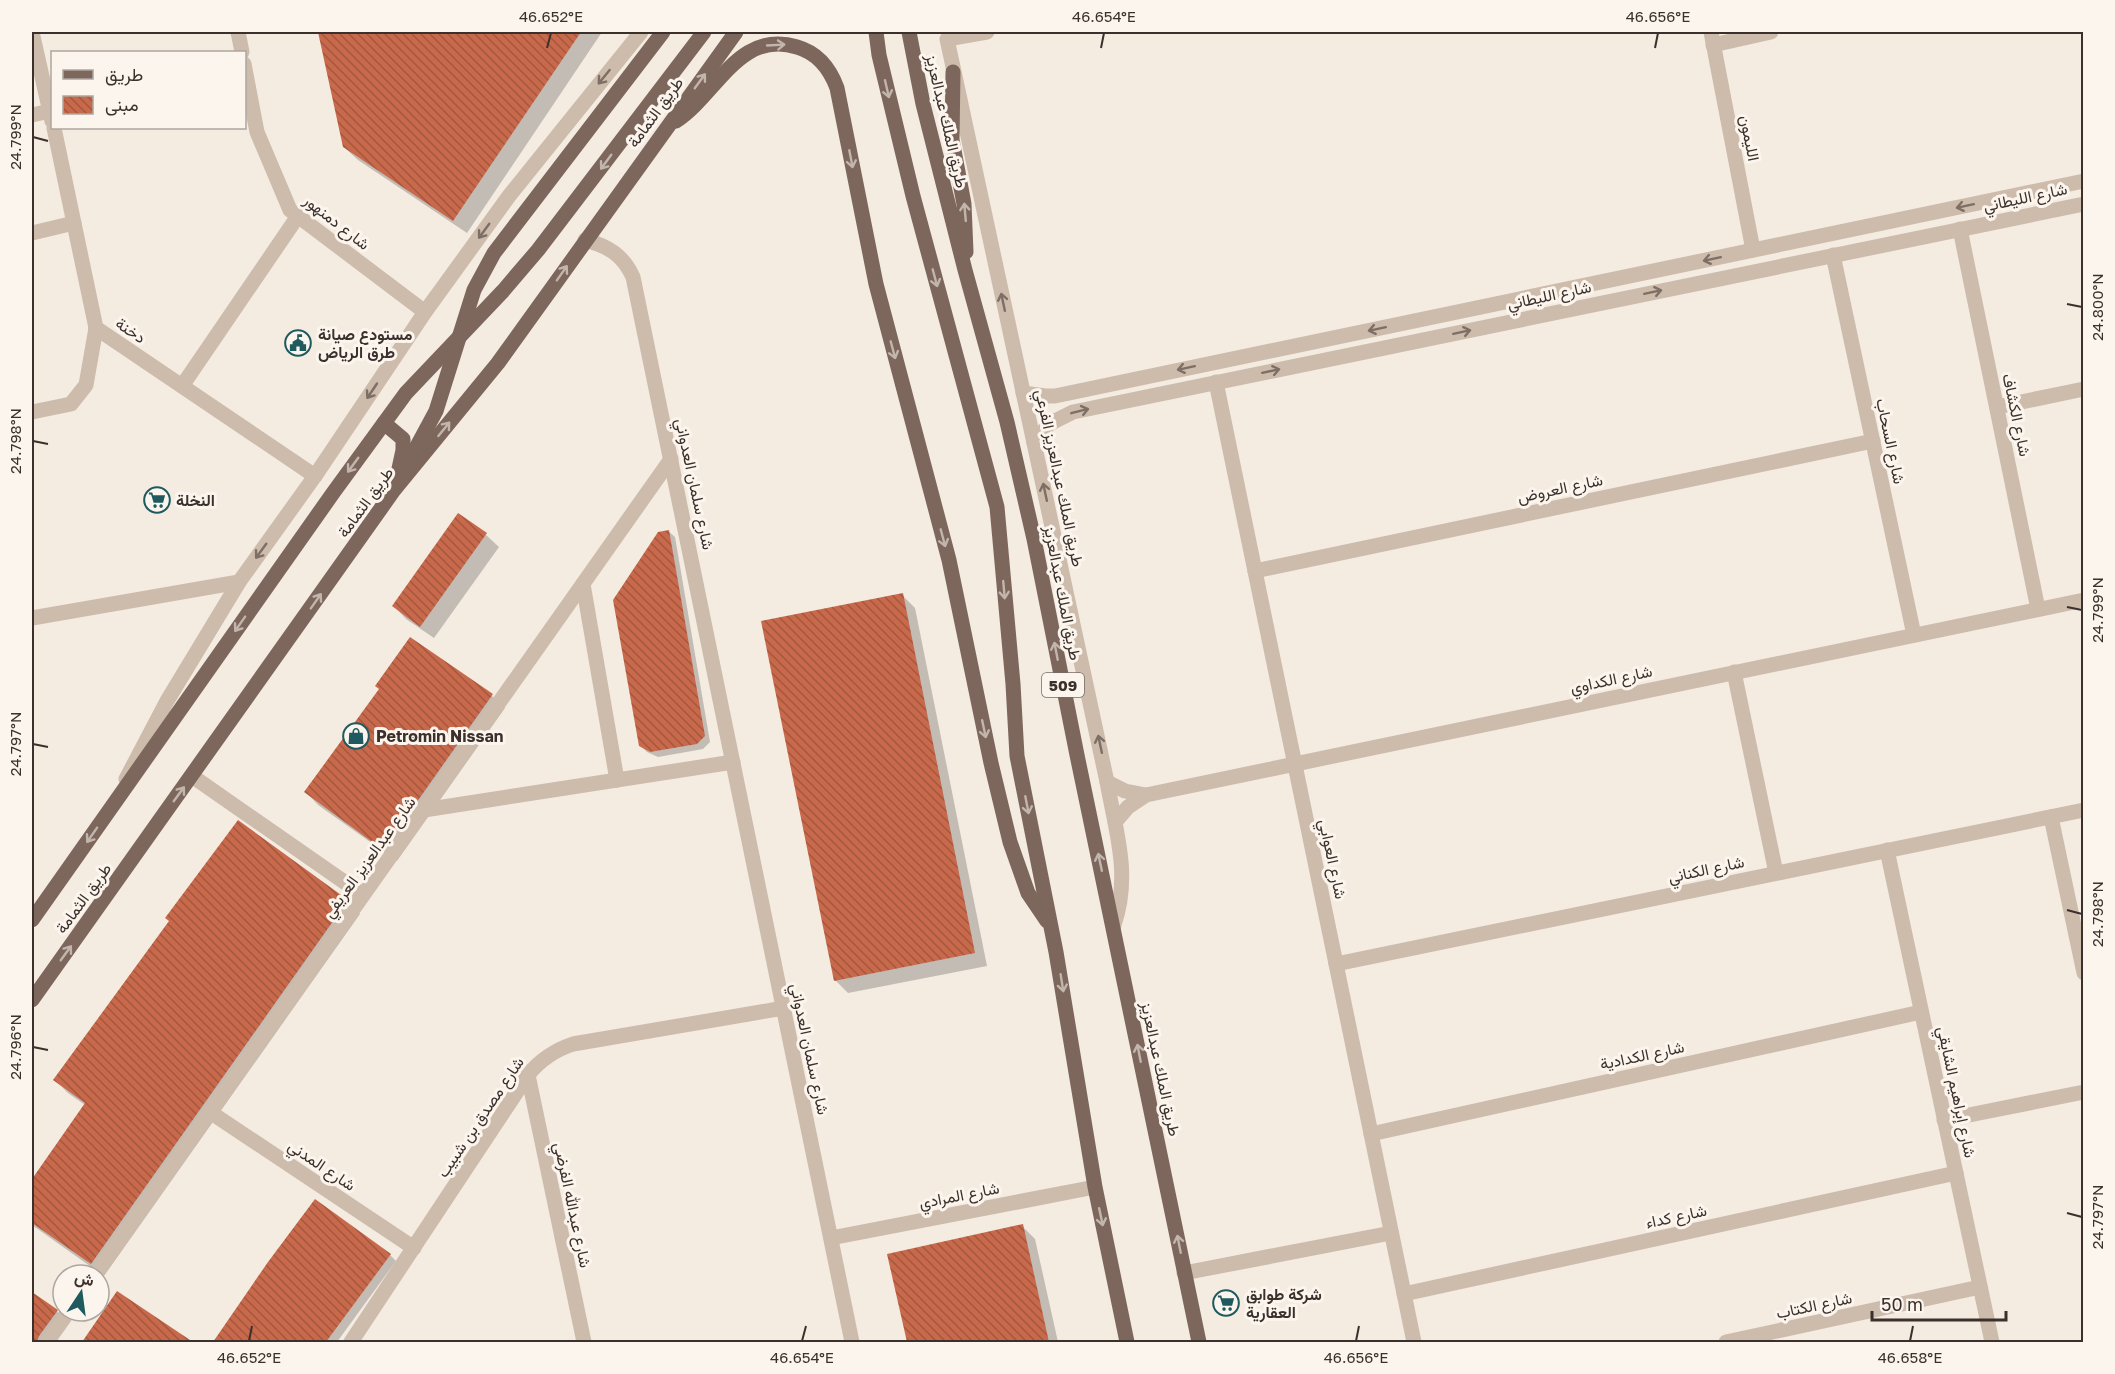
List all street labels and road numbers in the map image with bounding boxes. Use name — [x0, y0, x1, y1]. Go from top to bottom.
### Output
street label: طريق الملك عبدالعزيز — [921, 51, 972, 190]
street label: طريق الثمامة — [623, 73, 688, 152]
street label: الليمون — [1735, 113, 1764, 163]
street label: شارع الليطاني — [1981, 178, 2070, 220]
street label: شارع دمنهور — [298, 189, 374, 256]
street label: شارع الليطاني — [1505, 276, 1594, 318]
street label: دخنة — [112, 313, 150, 347]
street label: شارع الكشاف — [1997, 372, 2036, 459]
street label: طريق الملك عبدالعزيز الفرعي — [1028, 388, 1089, 569]
street label: شارع السحاب — [1870, 396, 1910, 486]
street label: شارع سلمان العدواني — [667, 416, 719, 552]
street label: طريق الثمامة — [333, 463, 398, 542]
street label: شارع العروض — [1516, 469, 1605, 509]
street label: طريق الملك عبدالعزيز — [1039, 523, 1086, 662]
street label: شارع الكداوي — [1568, 661, 1655, 701]
road number: 509 — [1042, 673, 1084, 697]
street label: شارع عبدالعزيز العريفي — [318, 792, 423, 924]
street label: شارع العوابي — [1311, 817, 1351, 902]
street label: شارع الكناني — [1666, 851, 1747, 891]
street label: طريق الثمامة — [51, 859, 116, 938]
street label: شارع سلمان العدواني — [782, 981, 834, 1117]
street label: طريق الملك عبدالعزيز — [1136, 999, 1185, 1138]
street label: شارع إبراهيم الشايقي — [1929, 1024, 1981, 1160]
street label: شارع الكدادية — [1598, 1036, 1686, 1076]
street label: شارع مصدق بن شبيب — [432, 1053, 529, 1182]
street label: شارع المدني — [282, 1135, 360, 1198]
street label: شارع عبدالله الفرضي — [546, 1140, 596, 1270]
street label: شارع المرادي — [917, 1177, 1002, 1217]
street label: شارع كداء — [1644, 1200, 1709, 1234]
street label: شارع الكتاب — [1774, 1287, 1854, 1325]

